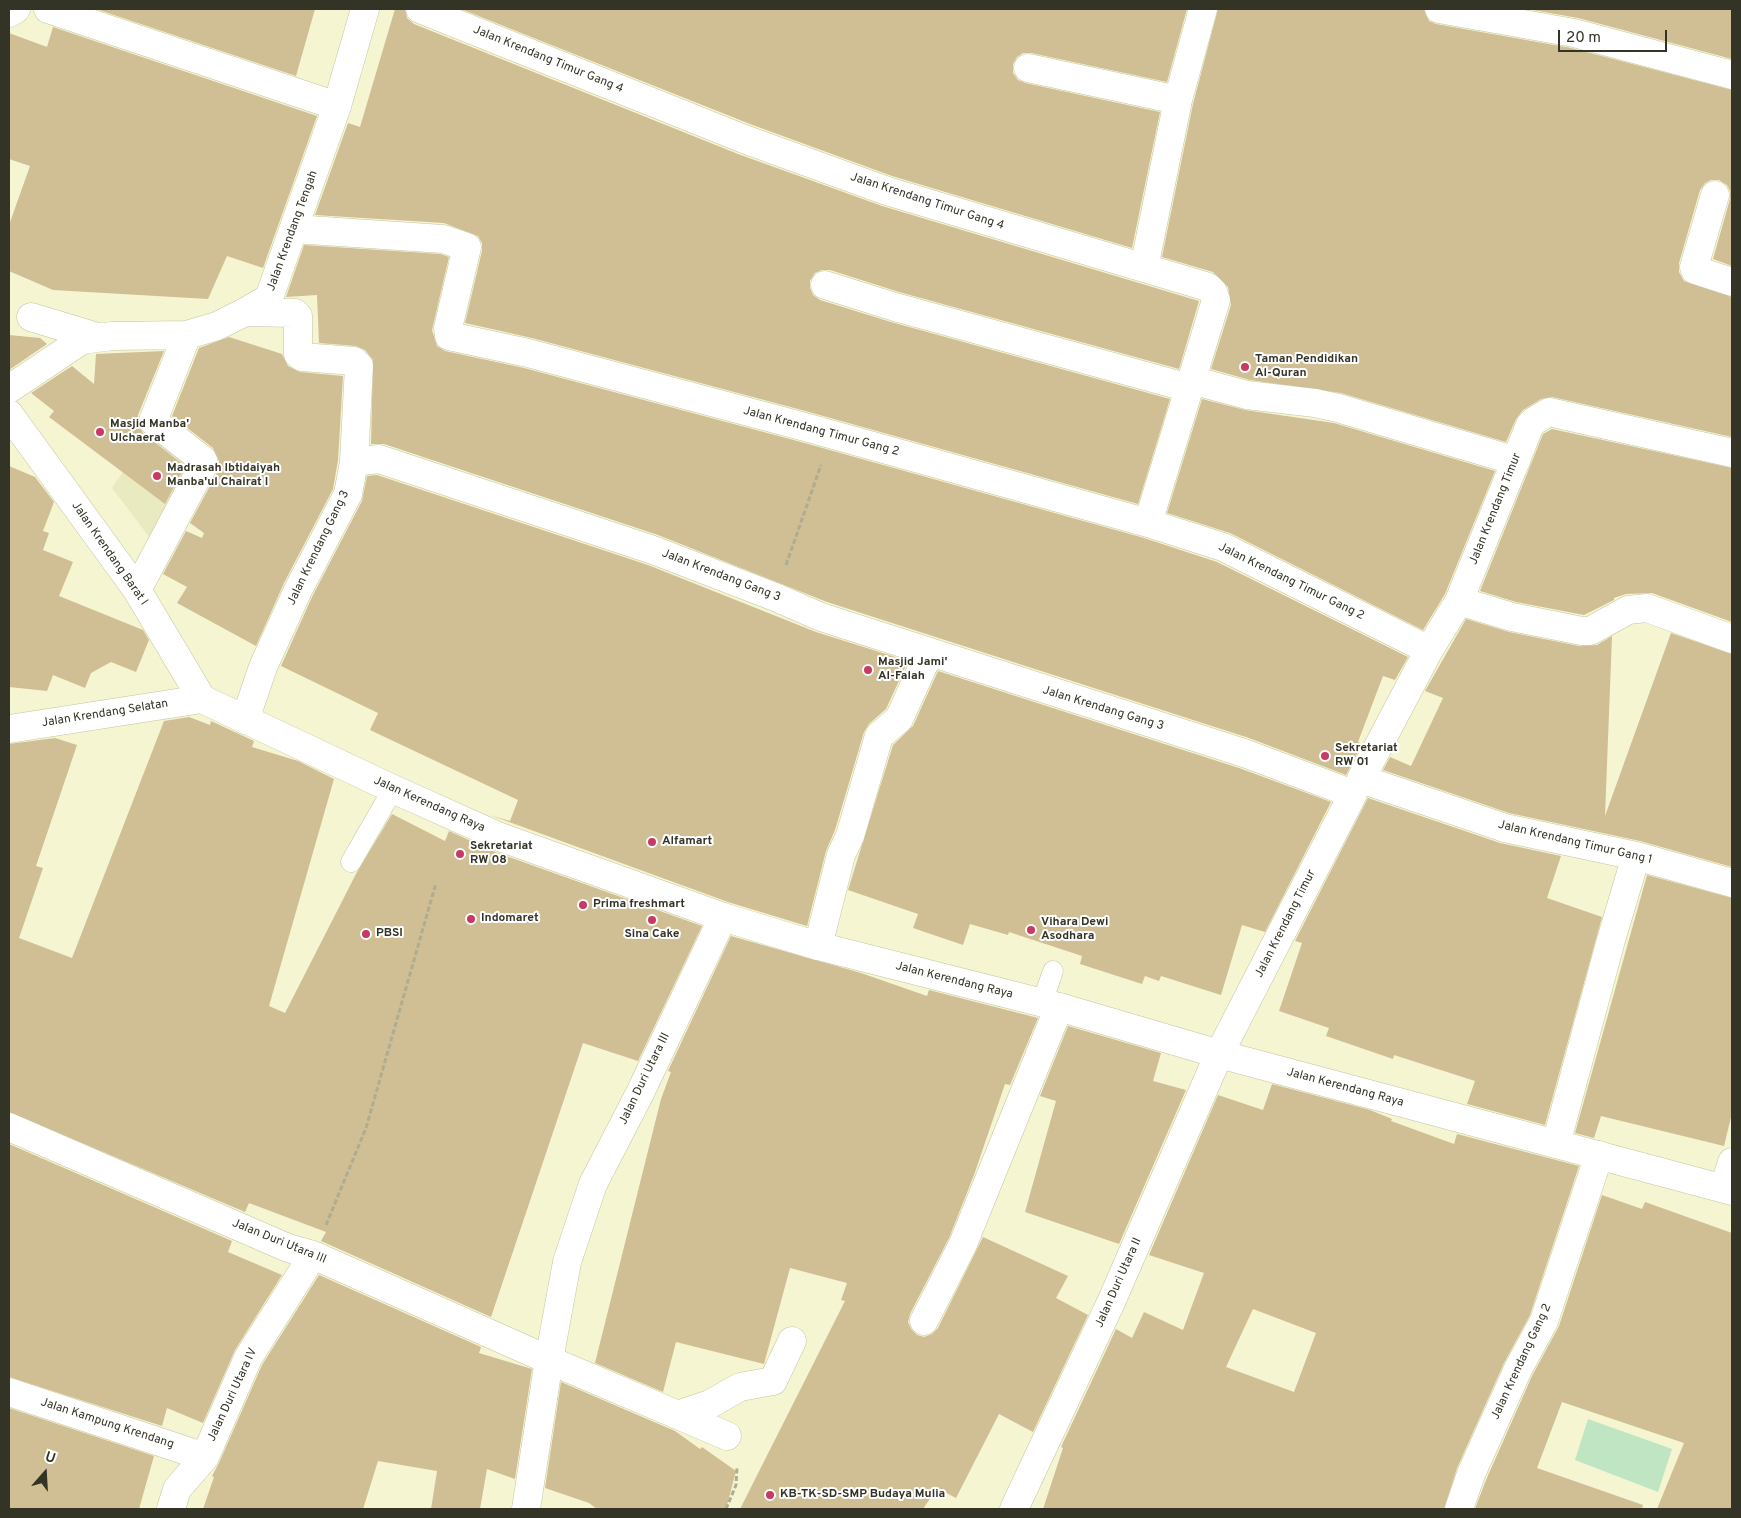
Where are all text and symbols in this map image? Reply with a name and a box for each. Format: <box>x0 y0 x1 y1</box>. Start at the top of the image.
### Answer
scale bar <box>1561 20 1670 52</box>
street label: Jalan Krendang Timur Gang 4 <box>471 23 625 97</box>
text: 20 m <box>1566 29 1601 48</box>
street label: Jalan Krendang Tengah <box>265 169 321 293</box>
street label: Jalan Krendang Timur Gang 4 <box>848 170 1006 234</box>
place label: Taman Pendidikan Al-Quran <box>1255 353 1358 381</box>
marker: Taman Pendidikan Al-Quran <box>1239 361 1251 373</box>
street label: Jalan Krendang Timur Gang 2 <box>742 404 900 460</box>
place label: Masjid Manba' Ulchaerat <box>110 418 189 446</box>
marker: Masjid Manba' Ulchaerat <box>94 426 106 438</box>
street label: Jalan Krendang Timur <box>1467 451 1525 567</box>
place label: Madrasah Ibtidaiyah Manba'ul Chairat I <box>167 462 280 490</box>
marker: Madrasah Ibtidaiyah Manba'ul Chairat I <box>151 470 163 482</box>
street label: Jalan Krendang Gang 3 <box>285 488 353 608</box>
street label: Jalan Krendang Barat I <box>68 499 150 609</box>
street label: Jalan Krendang Timur Gang 2 <box>1216 540 1366 624</box>
street label: Jalan Krendang Gang 3 <box>660 547 782 605</box>
place label: Masjid Jami' Al-Falah <box>878 656 947 684</box>
marker: Masjid Jami' Al-Falah <box>862 664 874 676</box>
street label: Jalan Krendang Gang 3 <box>1041 684 1165 734</box>
street label: Jalan Krendang Selatan <box>41 697 169 731</box>
place label: Sekretariat RW 01 <box>1335 742 1398 770</box>
marker: Sekretariat RW 01 <box>1319 750 1331 762</box>
street label: Jalan Kerendang Raya <box>371 774 487 836</box>
street label: Jalan Krendang Timur Gang 1 <box>1496 818 1654 868</box>
place label: Alfamart <box>662 835 712 849</box>
marker: Alfamart <box>646 836 658 848</box>
place label: Sekretariat RW 08 <box>470 840 533 868</box>
marker: Sekretariat RW 08 <box>454 848 466 860</box>
street label: Jalan Krendang Timur <box>1253 868 1319 980</box>
place label: Prima freshmart <box>593 898 685 912</box>
marker: Prima freshmart <box>577 899 589 911</box>
place label: Indomaret <box>481 912 539 926</box>
marker: Indomaret <box>465 913 477 925</box>
marker: Sina Cake <box>646 914 658 926</box>
place label: Vihara Dewi Asodhara <box>1041 916 1108 944</box>
marker: Vihara Dewi Asodhara <box>1025 924 1037 936</box>
place label: PBSI <box>376 927 403 941</box>
marker: PBSI <box>360 928 372 940</box>
place label: Sina Cake <box>624 928 680 942</box>
street label: Jalan Kerendang Raya <box>894 959 1014 1003</box>
street label: Jalan Duri Utara III <box>617 1031 673 1127</box>
street label: Jalan Kerendang Raya <box>1285 1065 1405 1111</box>
street label: Jalan Duri Utara III <box>230 1217 328 1267</box>
street label: Jalan Duri Utara II <box>1093 1236 1145 1330</box>
street label: Jalan Krendang Gang 2 <box>1489 1302 1555 1422</box>
street label: Jalan Duri Utara IV <box>205 1346 261 1444</box>
street label: Jalan Kampung Krendang <box>38 1396 176 1452</box>
north arrow <box>20 1448 70 1498</box>
text: U <box>43 1449 58 1468</box>
place label: KB-TK-SD-SMP Budaya Mulia <box>780 1488 945 1502</box>
marker: KB-TK-SD-SMP Budaya Mulia <box>764 1489 776 1501</box>

